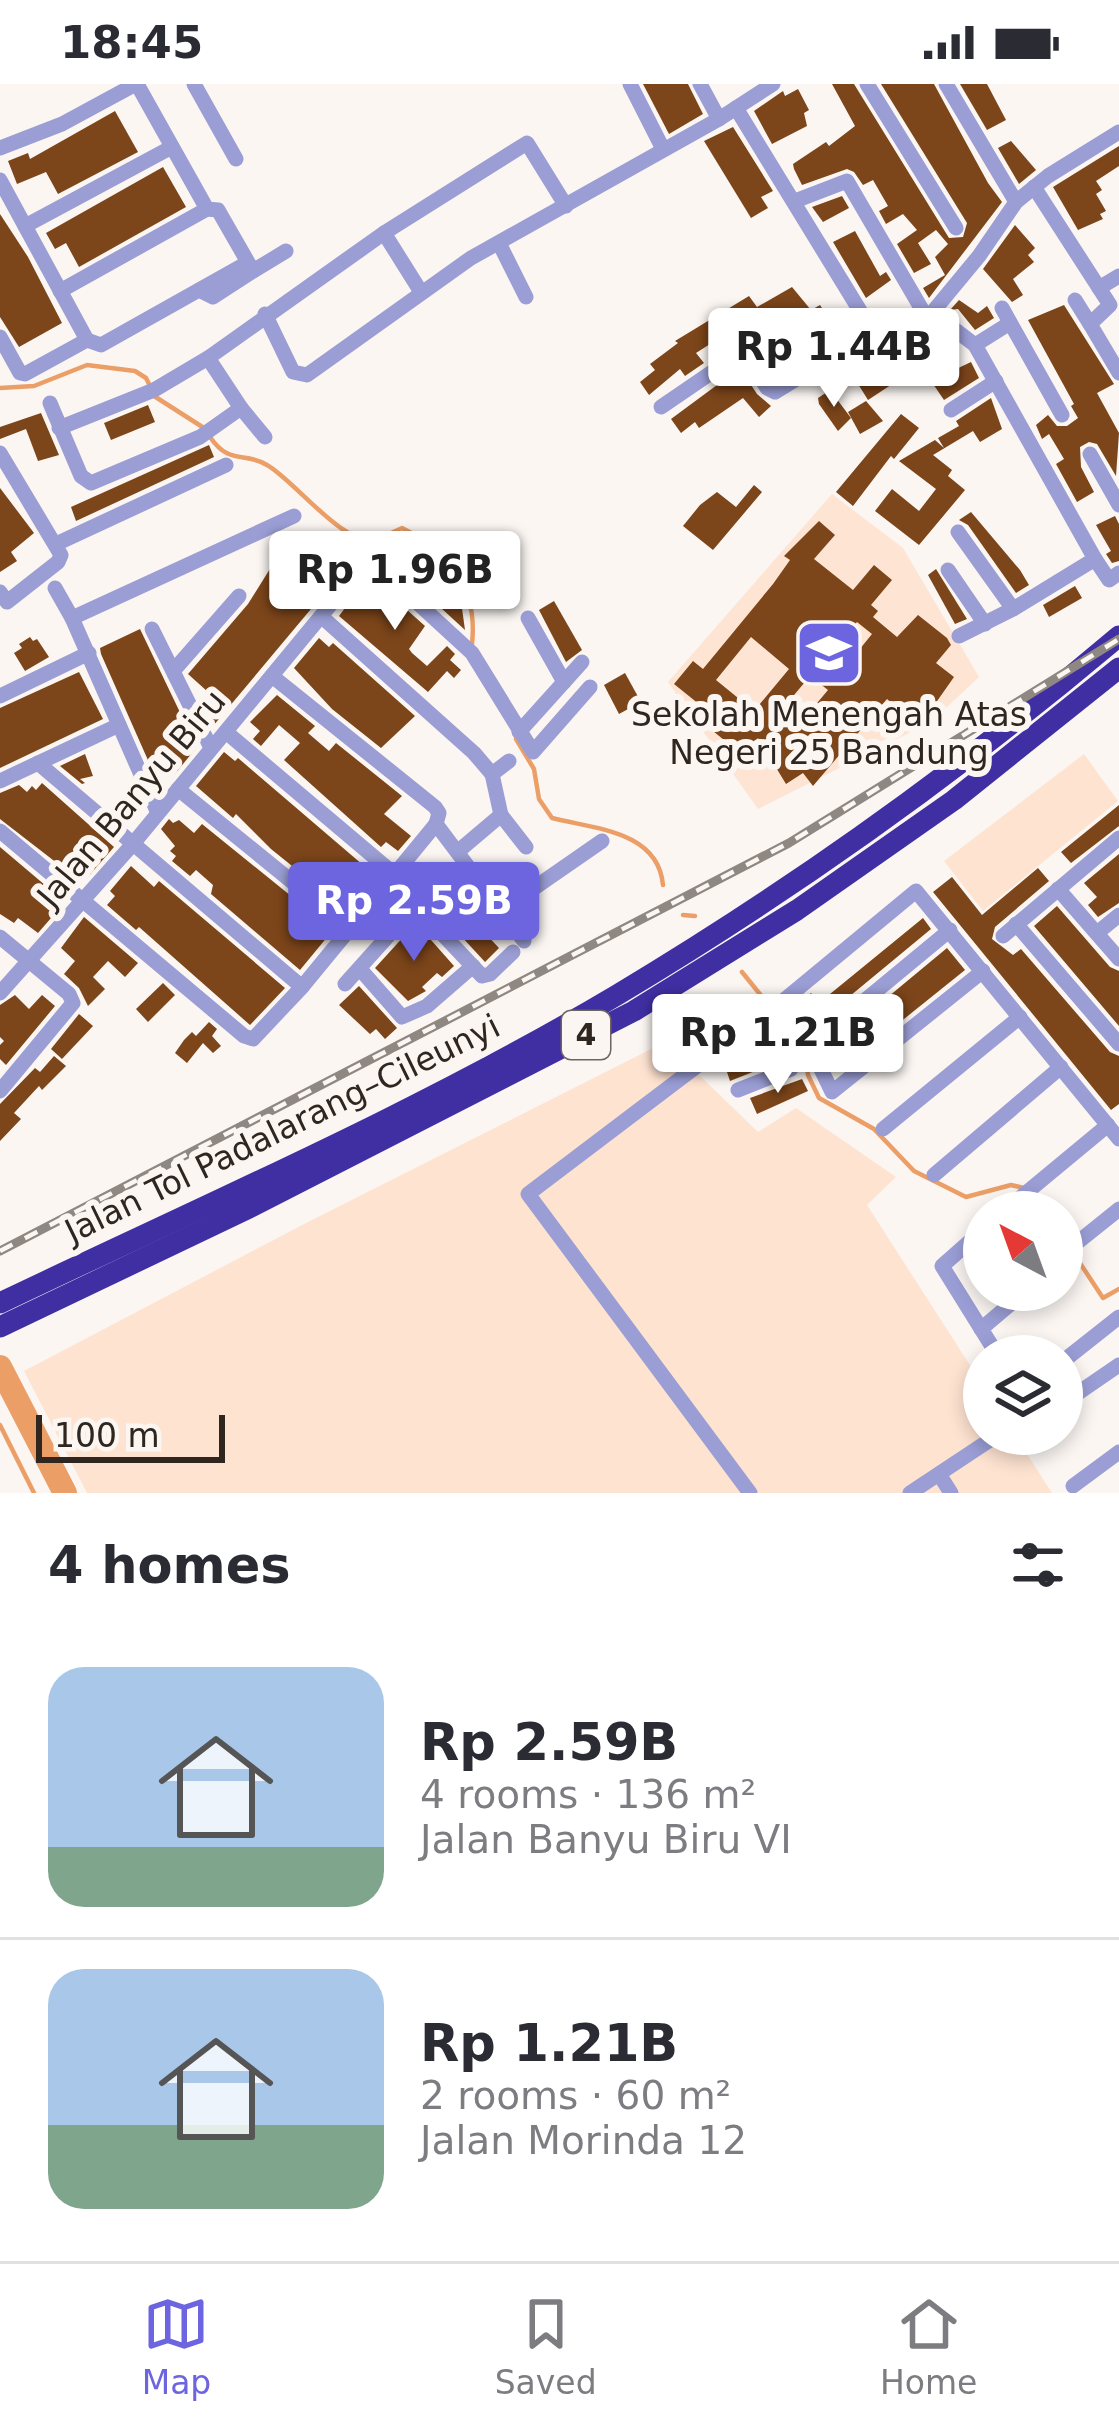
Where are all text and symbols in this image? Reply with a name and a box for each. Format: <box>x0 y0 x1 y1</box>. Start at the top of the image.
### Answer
text: 18:45 <box>60 16 203 69</box>
pin: Rp 1.44B <box>710 308 958 410</box>
text: Rp 1.44B <box>735 324 933 369</box>
pin: Rp 1.96B <box>271 531 519 633</box>
text: Rp 1.96B <box>296 547 494 592</box>
school or university icon: Sekolah Menengah Atas Negeri 25 Bandung <box>794 618 864 688</box>
street label: Jalan Banyu Biru <box>28 682 234 916</box>
place label: Sekolah Menengah Atas Negeri 25 Bandung <box>631 695 1027 772</box>
pin: Rp 2.59B <box>290 862 538 964</box>
text: Rp 2.59B <box>315 878 513 923</box>
pin: Rp 1.21B <box>654 994 902 1096</box>
street label: Jalan Tol Padalarang–Cileunyi <box>57 1006 506 1252</box>
text: Rp 1.21B <box>679 1010 877 1055</box>
road number: 4 <box>562 1011 610 1059</box>
north arrow <box>963 1191 1083 1311</box>
map controls <box>963 1191 1083 1455</box>
button: layers <box>963 1335 1083 1455</box>
scale bar <box>36 1409 225 1462</box>
text: 100 m <box>54 1416 160 1455</box>
icon: filters <box>1005 1532 1071 1598</box>
text: 4 homes <box>48 1536 291 1595</box>
text: Rp 2.59B <box>420 1713 678 1772</box>
icon: home <box>144 1715 288 1859</box>
text: 4 rooms · 136 m² <box>420 1772 756 1817</box>
text: Jalan Banyu Biru VI <box>420 1817 792 1862</box>
text: Rp 1.21B <box>420 2014 678 2073</box>
icon: home <box>144 2017 288 2161</box>
text: 2 rooms · 60 m² <box>420 2073 731 2118</box>
text: Jalan Morinda 12 <box>420 2118 747 2163</box>
tab: Map <box>142 2291 211 2402</box>
tab: Saved <box>495 2291 597 2402</box>
tab: Home <box>880 2291 977 2402</box>

